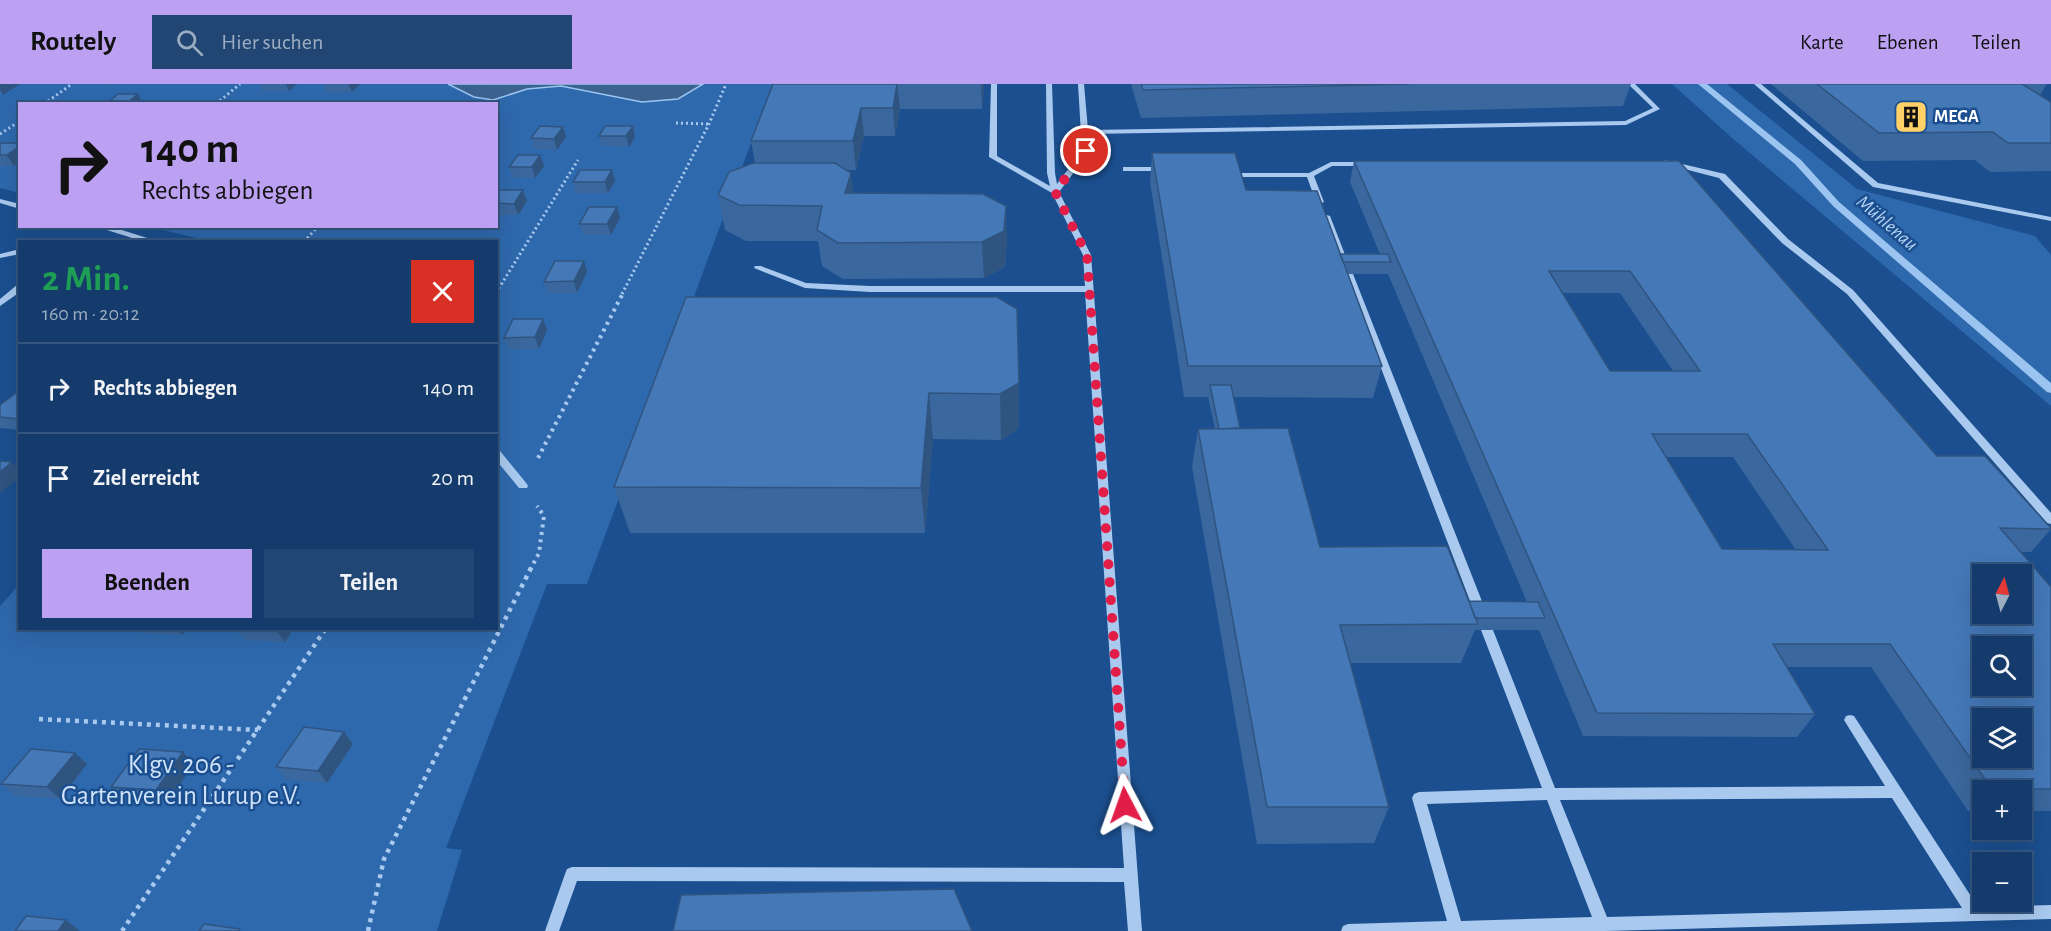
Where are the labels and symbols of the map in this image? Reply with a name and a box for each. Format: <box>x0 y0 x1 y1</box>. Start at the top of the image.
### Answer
building icon: MEGA <box>1893 99 1929 135</box>
place label: MEGA <box>1934 108 1979 126</box>
pin <box>1060 125 1111 176</box>
water label: Mühlenau <box>1853 191 1921 255</box>
north arrow <box>1972 564 2032 624</box>
park label: Klgv. 206 - Gartenverein Lurup e.V. <box>61 751 301 809</box>
position arrow <box>1093 773 1157 837</box>

